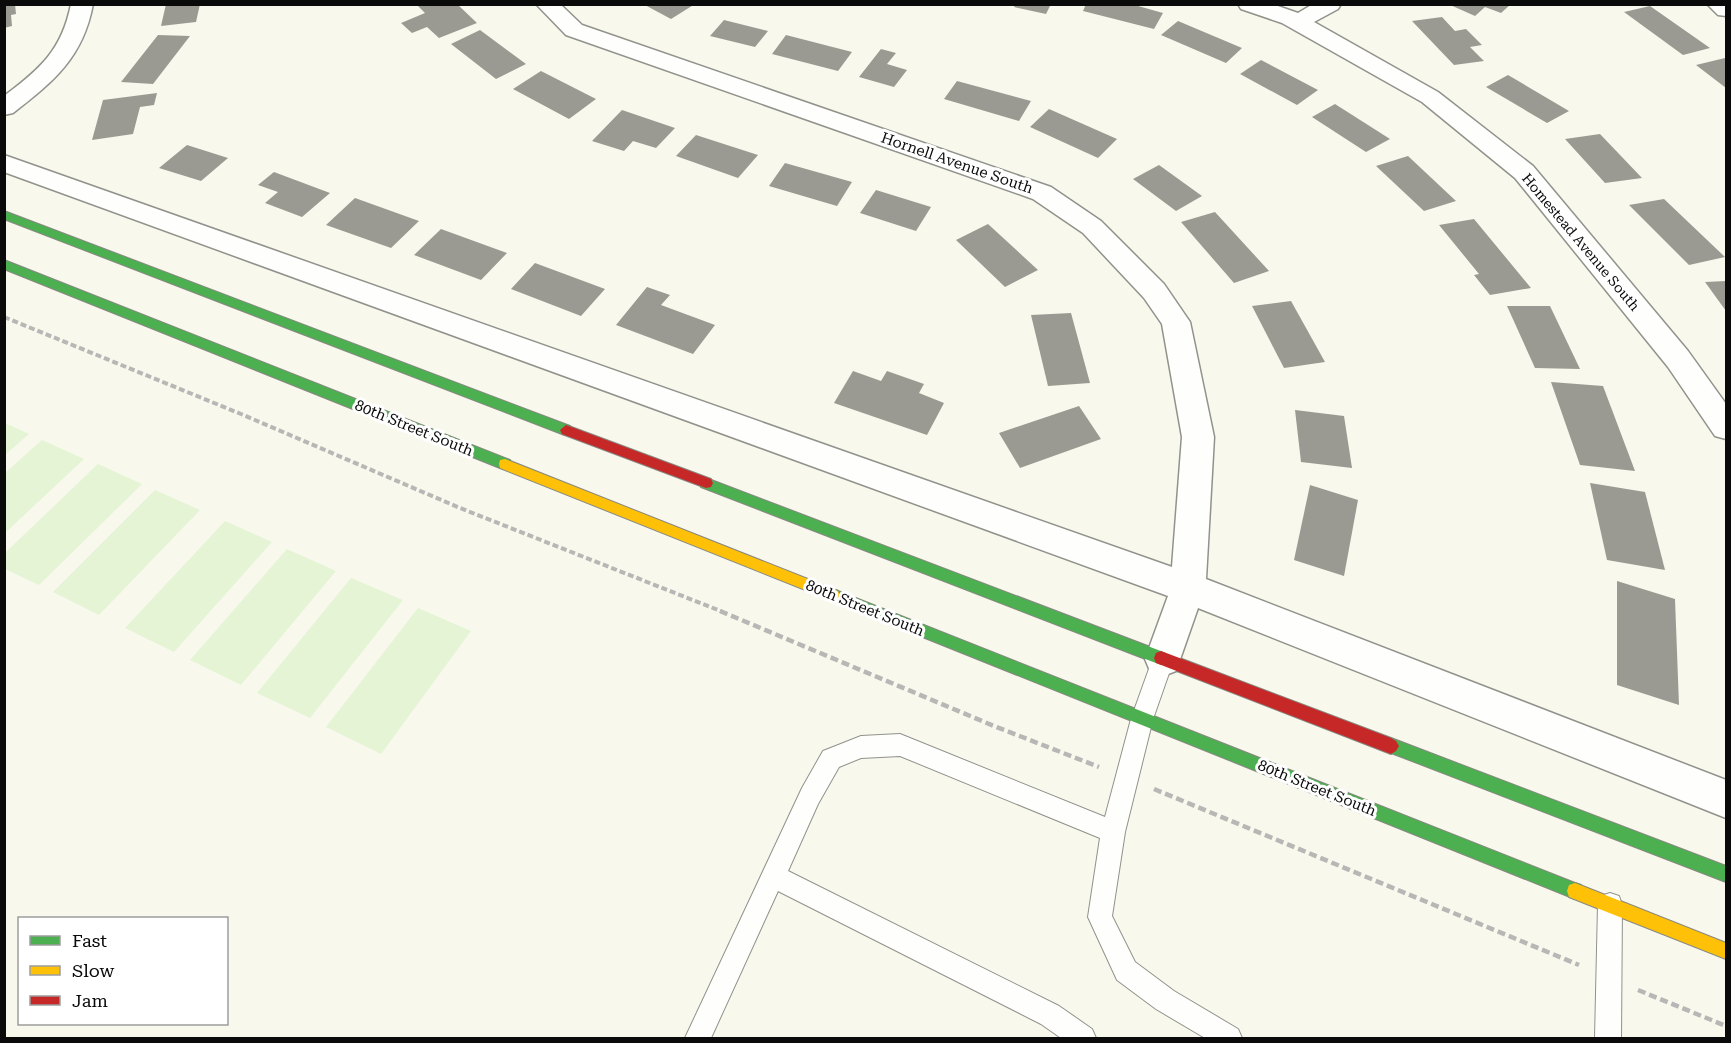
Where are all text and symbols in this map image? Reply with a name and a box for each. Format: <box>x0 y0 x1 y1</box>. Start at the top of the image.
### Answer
street label: Hornell Avenue South <box>879 129 1036 198</box>
street label: Homestead Avenue South <box>1519 170 1643 314</box>
street label: 80th Street South <box>352 396 476 460</box>
street label: 80th Street South <box>803 576 927 640</box>
street label: 80th Street South <box>1255 756 1379 820</box>
legend <box>18 917 228 1025</box>
text: Fast <box>72 930 107 951</box>
text: Slow <box>72 960 114 981</box>
text: Jam <box>72 990 108 1011</box>

